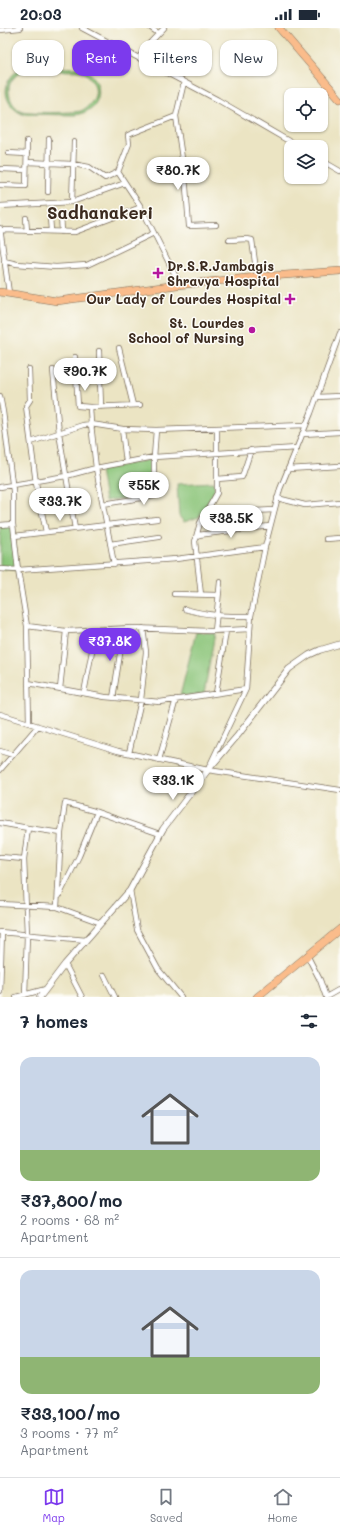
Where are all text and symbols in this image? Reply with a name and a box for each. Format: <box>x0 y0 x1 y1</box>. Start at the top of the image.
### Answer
text: 20:03 <box>20 4 61 24</box>
chip: Buy <box>12 40 64 76</box>
chip: Rent <box>72 40 131 76</box>
chip: Filters <box>139 40 212 76</box>
chip: New <box>220 40 277 76</box>
map controls <box>284 88 328 184</box>
button: locate <box>284 88 328 132</box>
button: layers <box>284 140 328 184</box>
pin: ₹80.7K <box>145 157 211 191</box>
text: ₹80.7K <box>156 161 200 178</box>
district label: Sadhanakeri <box>47 201 153 223</box>
place label: Dr.S.R.Jambagis Shravya Hospital <box>167 257 279 290</box>
marker: Dr.S.R.Jambagis Shravya Hospital <box>152 267 164 279</box>
place label: Our Lady of Lourdes Hospital <box>86 290 281 308</box>
marker: Our Lady of Lourdes Hospital <box>284 293 296 305</box>
place label: St. Lourdes School of Nursing <box>128 314 244 346</box>
marker: St. Lourdes School of Nursing <box>247 325 257 335</box>
pin: ₹90.7K <box>52 358 118 392</box>
text: ₹90.7K <box>63 362 107 379</box>
pin: ₹55K <box>120 472 168 506</box>
text: ₹55K <box>128 476 160 493</box>
pin: ₹33.7K <box>27 488 93 522</box>
text: ₹33.7K <box>38 492 82 509</box>
pin: ₹38.5K <box>198 505 264 539</box>
text: ₹38.5K <box>209 509 253 526</box>
pin: ₹37.8K <box>77 628 143 662</box>
text: ₹37.8K <box>88 632 132 649</box>
pin: ₹33.1K <box>140 767 206 801</box>
text: ₹33.1K <box>152 771 194 788</box>
text: 7 homes <box>20 1010 88 1032</box>
icon: filters <box>298 1010 320 1032</box>
icon: home <box>134 1083 206 1155</box>
text: ₹37,800/mo <box>20 1189 122 1211</box>
text: 2 rooms · 68 m² <box>20 1211 119 1228</box>
text: Apartment <box>20 1228 89 1245</box>
icon: home <box>134 1296 206 1368</box>
text: ₹33,100/mo <box>20 1402 120 1424</box>
text: 3 rooms · 77 m² <box>20 1424 118 1441</box>
text: Apartment <box>20 1441 89 1458</box>
tab: Map <box>42 1486 65 1525</box>
tab: Saved <box>150 1486 183 1525</box>
tab: Home <box>268 1486 297 1525</box>

